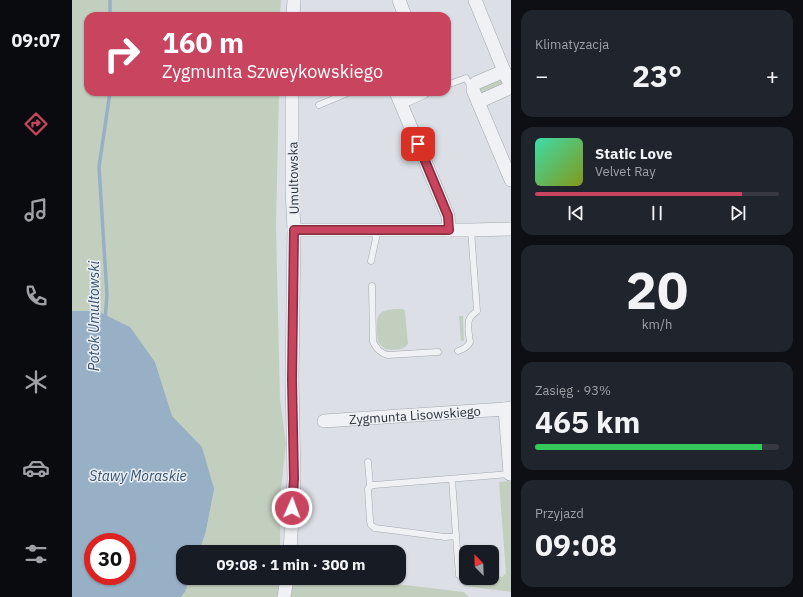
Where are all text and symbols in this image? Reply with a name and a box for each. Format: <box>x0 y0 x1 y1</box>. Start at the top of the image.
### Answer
text: 160 m <box>162 24 244 61</box>
icon: right <box>96 28 148 80</box>
text: 09:07 <box>11 29 61 52</box>
text: Klimatyzacja <box>535 36 609 53</box>
text: 23° <box>632 56 682 95</box>
text: Zygmunta Szweykowskiego <box>162 60 383 83</box>
text: − <box>535 61 548 90</box>
text: + <box>766 61 779 90</box>
icon: directions <box>22 110 50 138</box>
pin <box>401 127 435 161</box>
icon: arrive <box>407 133 429 155</box>
street label: Umultowska <box>284 141 303 215</box>
text: Static Love <box>595 144 672 163</box>
text: Velvet Ray <box>595 163 656 180</box>
icon: music <box>22 196 50 224</box>
icon: previous <box>565 202 587 224</box>
icon: pause <box>646 202 668 224</box>
icon: next <box>727 202 749 224</box>
text: 20 <box>626 256 688 323</box>
water label: Potok Umultowski <box>85 260 103 371</box>
icon: phone <box>22 282 50 310</box>
text: km/h <box>642 316 672 333</box>
icon: climate <box>22 368 50 396</box>
text: Zasięg · 93% <box>535 382 611 399</box>
text: 465 km <box>535 402 640 441</box>
street label: Zygmunta Lisowskiego <box>348 403 481 428</box>
icon: car <box>22 454 50 482</box>
water label: Stawy Moraskie <box>89 467 187 485</box>
position arrow <box>271 487 313 529</box>
text: Przyjazd <box>535 505 584 522</box>
text: 09:08 <box>535 525 617 564</box>
speed limit sign: 30 <box>84 533 136 585</box>
icon: filters <box>22 540 50 568</box>
north arrow <box>459 545 499 585</box>
map controls <box>459 545 499 585</box>
text: 09:08 · 1 min · 300 m <box>217 555 365 574</box>

